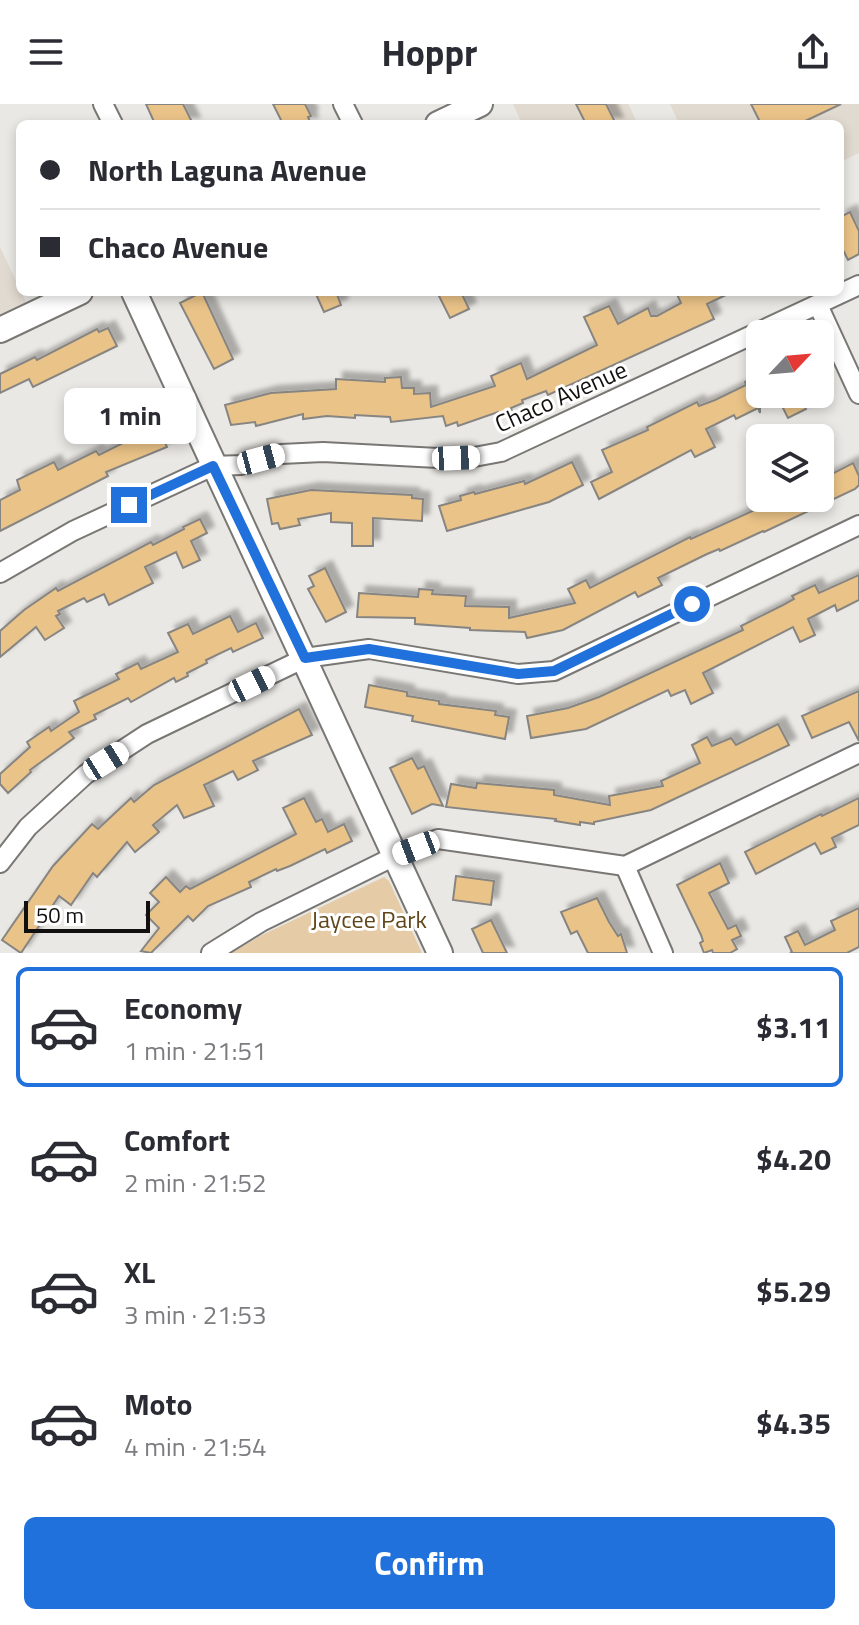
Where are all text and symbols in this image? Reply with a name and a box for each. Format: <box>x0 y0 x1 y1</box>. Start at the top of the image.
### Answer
text: Hoppr <box>382 25 477 80</box>
icon: menu <box>24 30 68 74</box>
icon: share <box>791 30 835 74</box>
text: North Laguna Avenue <box>88 147 367 193</box>
text: Chaco Avenue <box>88 224 268 270</box>
north arrow <box>746 320 834 408</box>
map controls <box>746 320 834 512</box>
street label: Chaco Avenue <box>489 351 632 441</box>
callout: 1 min <box>63 389 195 445</box>
text: 1 min <box>98 396 162 435</box>
button: layers <box>746 424 834 512</box>
car <box>235 441 287 477</box>
car <box>432 445 480 471</box>
route end <box>111 487 147 523</box>
route start <box>674 586 710 622</box>
car <box>225 663 279 705</box>
car <box>79 738 133 784</box>
car <box>389 828 443 868</box>
scale bar <box>24 897 150 933</box>
text: 50 m <box>36 898 84 932</box>
park label: Jaycee Park <box>311 901 427 937</box>
text: Economy <box>124 985 242 1031</box>
icon: car <box>28 991 100 1063</box>
text: $3.11 <box>756 1004 831 1050</box>
text: 1 min · 21:51 <box>124 1031 267 1070</box>
text: Comfort <box>124 1117 230 1163</box>
icon: car <box>28 1123 100 1195</box>
text: $4.20 <box>756 1136 831 1182</box>
text: 2 min · 21:52 <box>124 1163 267 1202</box>
text: XL <box>124 1249 155 1295</box>
icon: car <box>28 1255 100 1327</box>
text: $5.29 <box>756 1268 831 1314</box>
text: 3 min · 21:53 <box>124 1295 267 1334</box>
text: Moto <box>124 1381 192 1427</box>
icon: car <box>28 1387 100 1459</box>
text: $4.35 <box>756 1400 831 1446</box>
text: 4 min · 21:54 <box>124 1427 267 1466</box>
button: Confirm <box>24 1517 835 1609</box>

